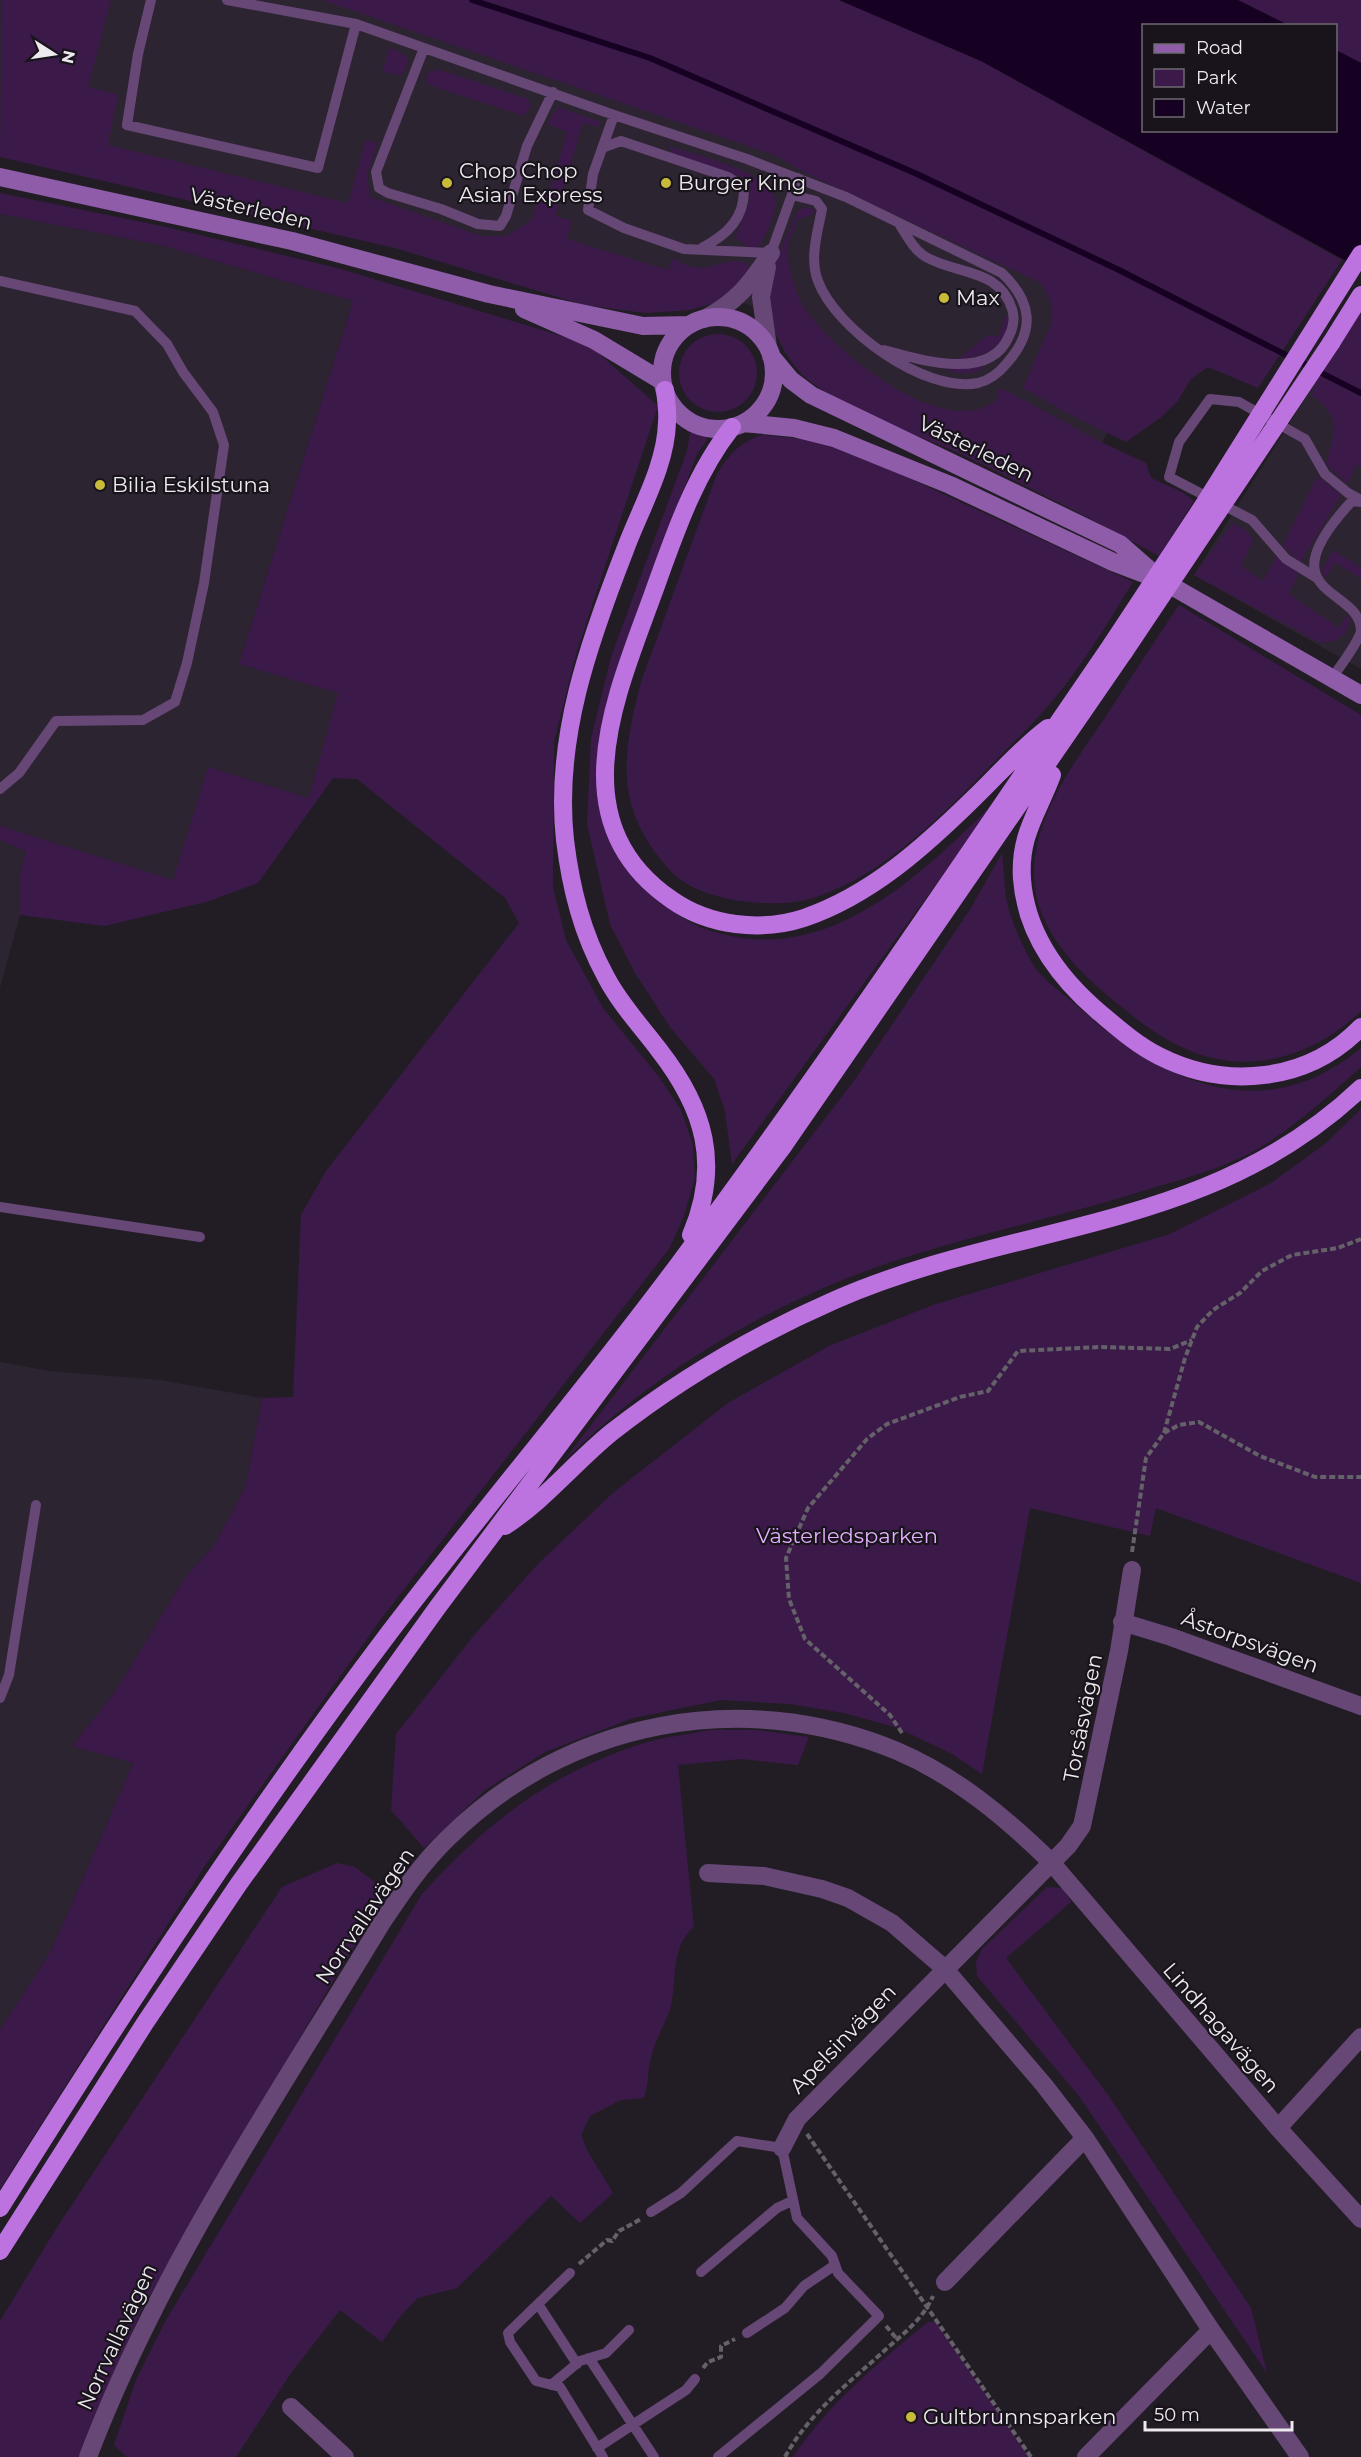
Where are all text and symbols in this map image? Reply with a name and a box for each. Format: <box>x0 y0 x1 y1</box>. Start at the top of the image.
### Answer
north arrow <box>24 24 84 84</box>
legend <box>1142 24 1337 132</box>
text: Road <box>1196 37 1243 59</box>
text: N <box>58 49 79 65</box>
text: Park <box>1196 67 1237 89</box>
text: Water <box>1196 97 1251 119</box>
place label: Chop Chop Asian Express <box>459 158 602 207</box>
place label: Burger King <box>678 170 806 195</box>
marker: Chop Chop Asian Express <box>440 176 454 190</box>
marker: Burger King <box>659 176 673 190</box>
street label: Västerleden <box>188 182 315 235</box>
place label: Max <box>956 285 1000 310</box>
marker: Max <box>937 291 951 305</box>
street label: Västerleden <box>915 410 1038 487</box>
place label: Bilia Eskilstuna <box>112 472 270 497</box>
marker: Bilia Eskilstuna <box>93 478 107 492</box>
park label: Västerledsparken <box>756 1523 938 1548</box>
street label: Åstorpsvägen <box>1178 1605 1322 1678</box>
street label: Torsåsvägen <box>1058 1652 1107 1784</box>
street label: Norrvallavägen <box>310 1843 419 1988</box>
street label: Lindhagavägen <box>1158 1957 1285 2098</box>
street label: Apelsinvägen <box>784 1979 901 2098</box>
street label: Norrvallavägen <box>72 2260 161 2414</box>
scale bar <box>1145 2394 1292 2432</box>
place label: Gultbrunnsparken <box>923 2404 1117 2429</box>
text: 50 m <box>1154 2404 1200 2426</box>
marker: Gultbrunnsparken <box>904 2410 918 2424</box>

